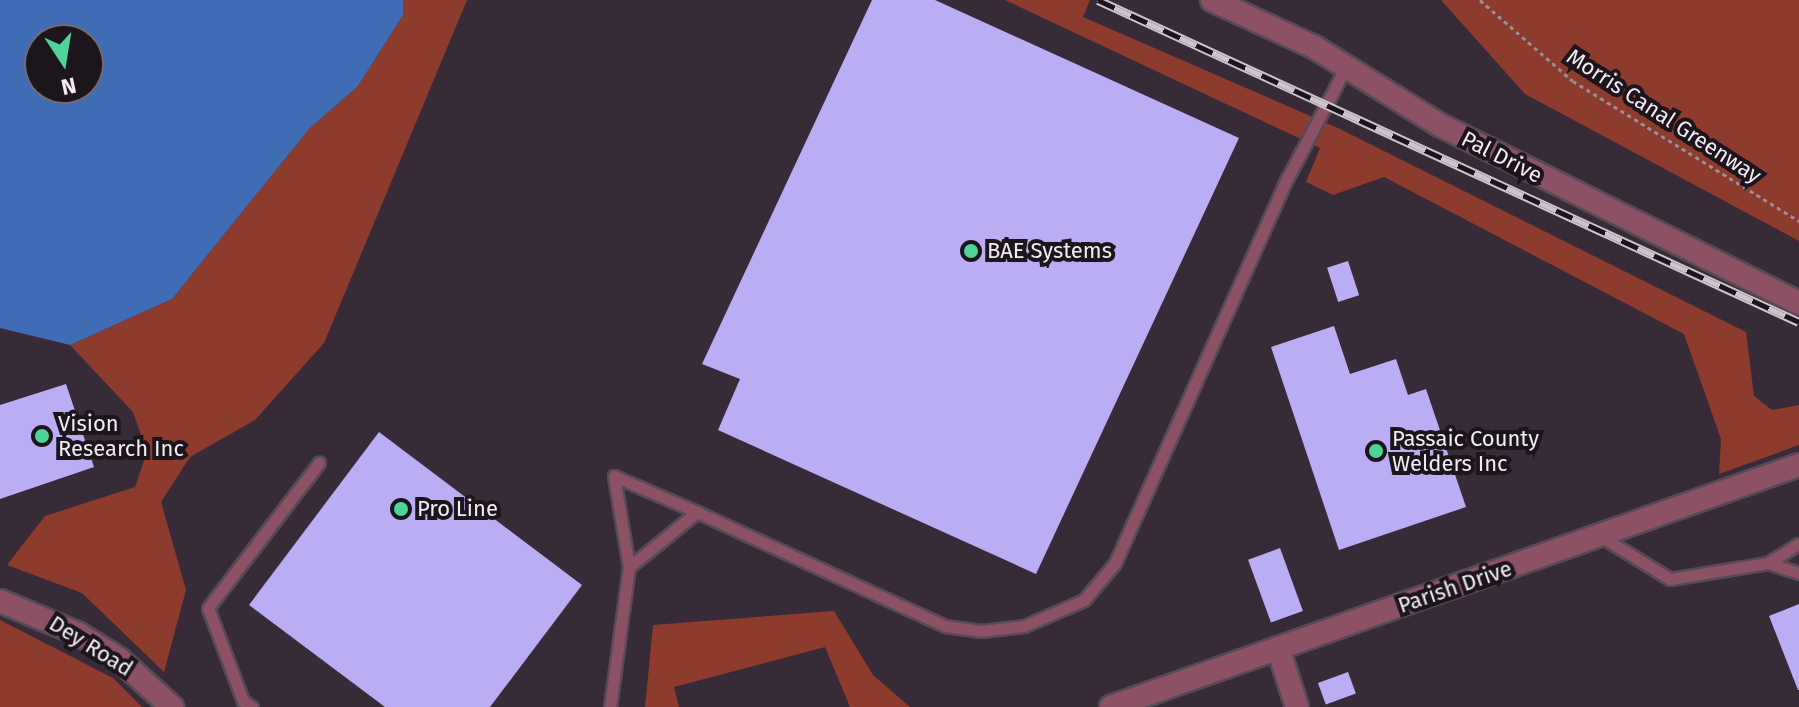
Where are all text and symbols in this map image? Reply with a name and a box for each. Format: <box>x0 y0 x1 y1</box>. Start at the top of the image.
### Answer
north arrow <box>24 24 104 104</box>
street label: Morris Canal Greenway <box>1562 43 1766 189</box>
text: N <box>59 71 79 101</box>
street label: Pal Drive <box>1457 125 1547 189</box>
place label: BAE Systems <box>987 238 1112 264</box>
marker: BAE Systems <box>962 242 980 260</box>
place label: Vision Research Inc <box>58 410 184 462</box>
place label: Passaic County Welders Inc <box>1392 425 1539 476</box>
marker: Vision Research Inc <box>33 427 51 445</box>
marker: Passaic County Welders Inc <box>1367 442 1385 460</box>
place label: Pro Line <box>417 496 498 522</box>
marker: Pro Line <box>392 500 410 518</box>
street label: Parish Drive <box>1395 555 1515 619</box>
street label: Dey Road <box>44 610 138 682</box>

